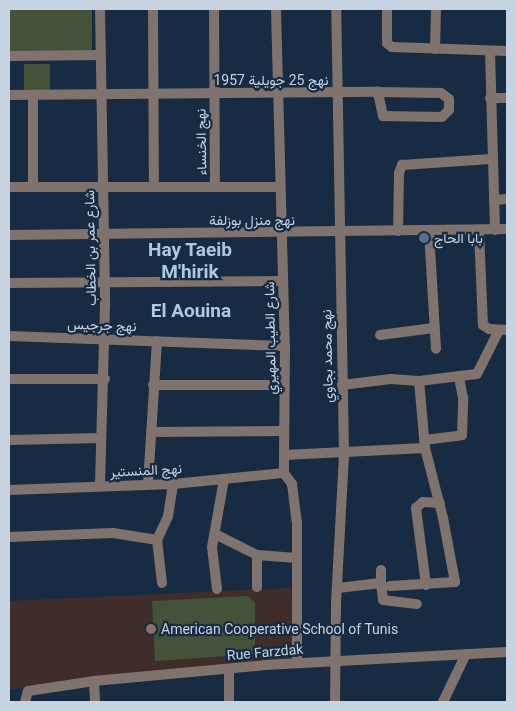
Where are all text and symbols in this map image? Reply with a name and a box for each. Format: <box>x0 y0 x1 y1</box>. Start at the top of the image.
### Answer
street label: نهج 25 جويلية 1957 <box>214 72 328 88</box>
street label: نهج الخنساء <box>192 108 210 176</box>
street label: شارع عمر بن الخطاب <box>81 190 99 306</box>
street label: نهج منزل بوزلفة <box>209 212 295 228</box>
place label: بابا الحاج <box>434 230 483 246</box>
marker: بابا الحاج <box>418 232 430 244</box>
district label: Hay Taeib M'hirik <box>148 239 232 283</box>
street label: شارع الطيب المهيري <box>261 281 279 395</box>
district label: El Aouina <box>151 300 231 322</box>
street label: نهج محمد بجاوي <box>318 309 336 403</box>
street label: نهج جرجيس <box>67 315 137 335</box>
street label: نهج المنستير <box>110 460 182 480</box>
place label: American Cooperative School of Tunis <box>161 621 398 637</box>
marker: American Cooperative School of Tunis <box>145 623 157 635</box>
street label: Rue Farzdak <box>226 640 304 664</box>

